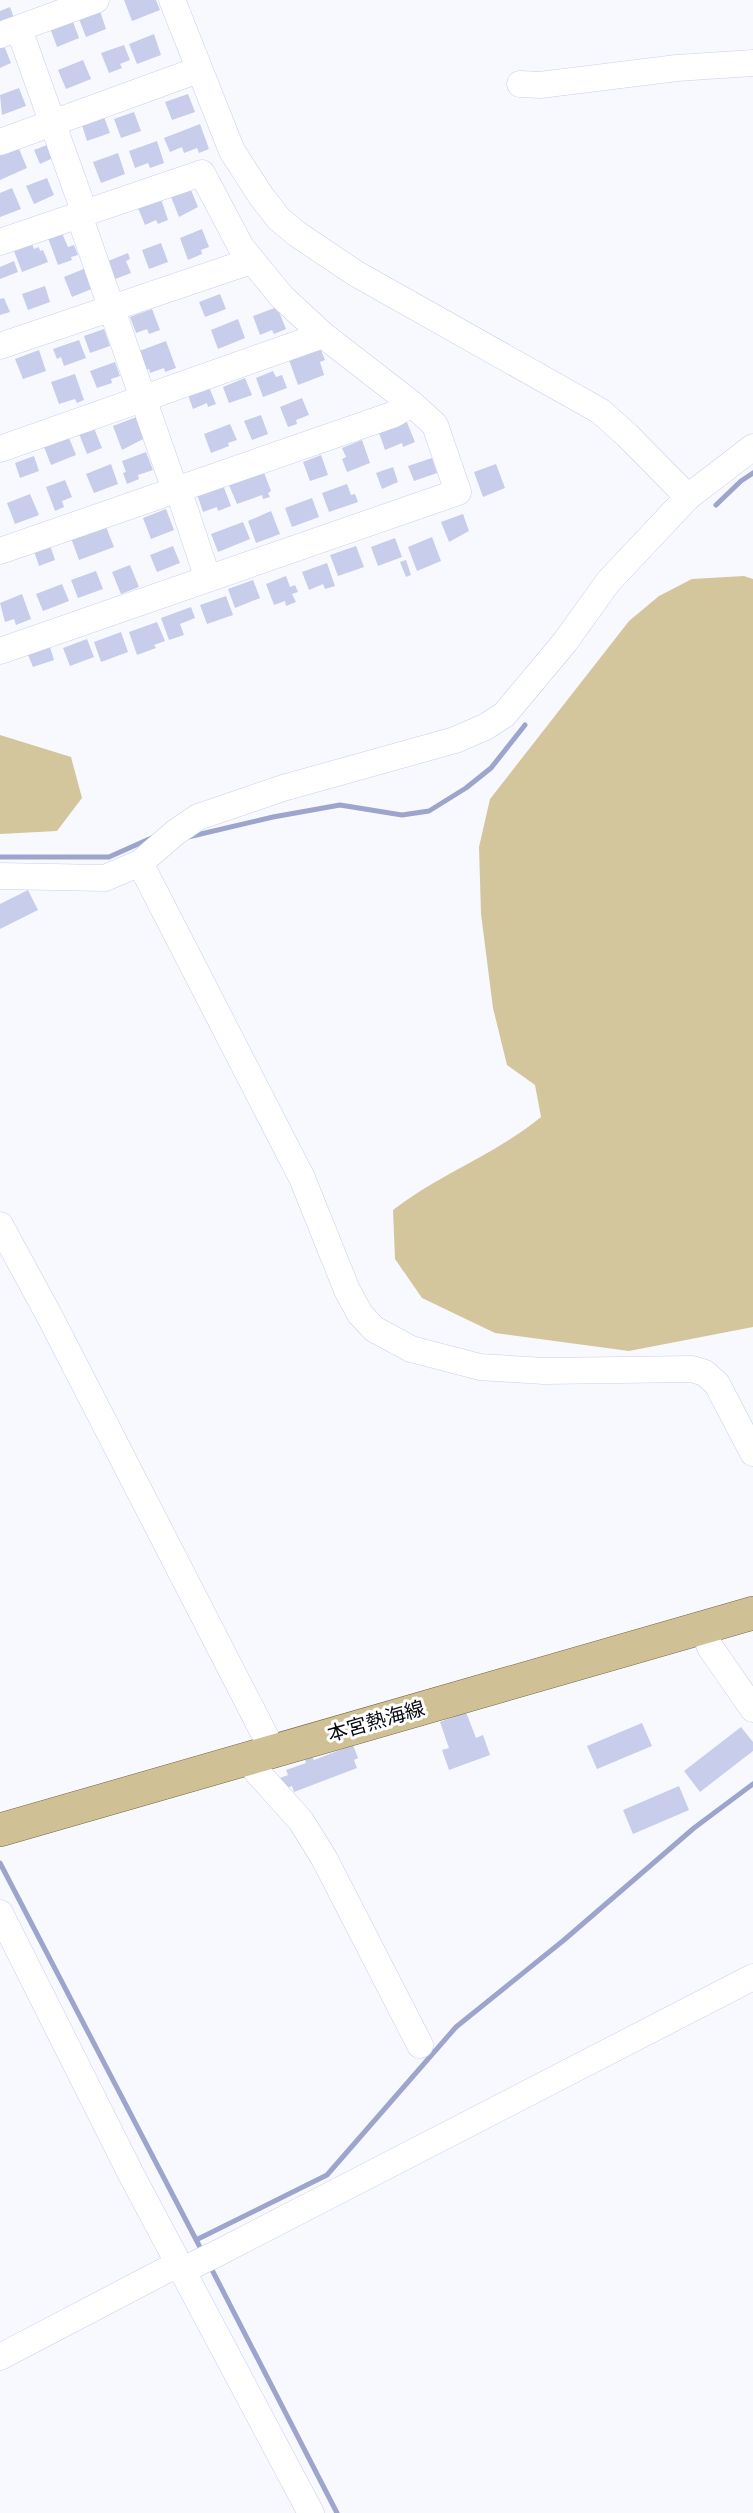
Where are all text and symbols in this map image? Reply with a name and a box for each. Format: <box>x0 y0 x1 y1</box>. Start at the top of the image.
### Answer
street label: 本宮熱海線 <box>325 1696 427 1746</box>

